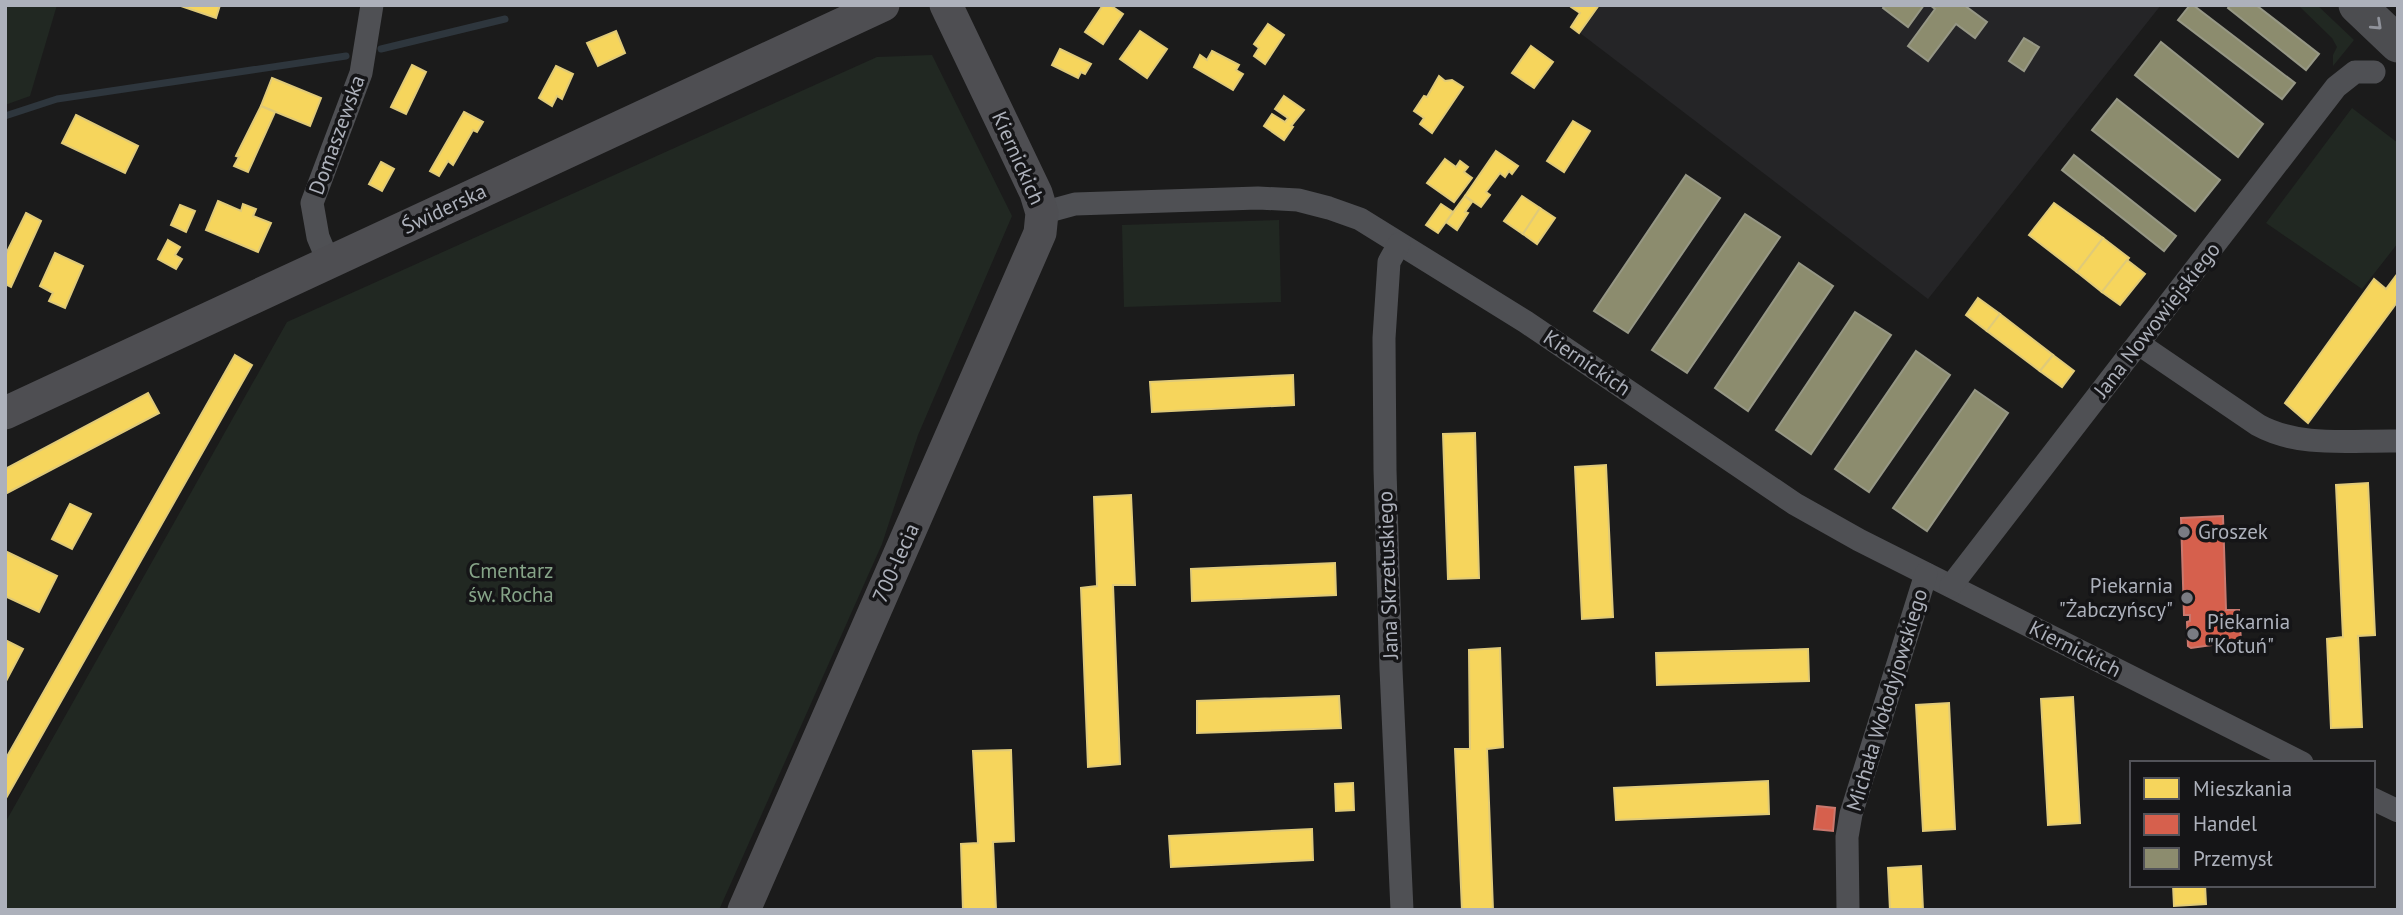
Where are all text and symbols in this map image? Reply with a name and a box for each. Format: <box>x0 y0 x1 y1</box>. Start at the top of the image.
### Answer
one-way arrow <box>2369 16 2382 29</box>
street label: Domaszewska <box>302 71 371 198</box>
street label: Kiernickich <box>986 107 1051 209</box>
street label: Świderska <box>397 177 491 240</box>
street label: Jana Nowowiejskiego <box>2087 236 2226 404</box>
street label: Kiernickich <box>1538 324 1636 402</box>
street label: Jana Skrzetuskiego <box>1371 491 1404 660</box>
place label: Groszek <box>2198 518 2268 545</box>
street label: 700-lecia <box>866 519 925 607</box>
marker: Groszek <box>2176 524 2192 540</box>
park label: Cmentarz św. Rocha <box>468 557 554 608</box>
place label: Piekarnia "Żabczyńscy" <box>2059 572 2173 623</box>
street label: Michała Wołodyjowskiego <box>1840 585 1933 814</box>
marker: Piekarnia "Żabczyńscy" <box>2179 590 2195 606</box>
place label: Piekarnia "Kotuń" <box>2207 608 2290 659</box>
street label: Kiernickich <box>2025 614 2126 683</box>
marker: Piekarnia "Kotuń" <box>2185 626 2201 642</box>
legend <box>2130 761 2375 887</box>
text: Mieszkania <box>2193 775 2292 802</box>
text: Handel <box>2193 810 2257 837</box>
text: Przemysł <box>2193 845 2273 872</box>

